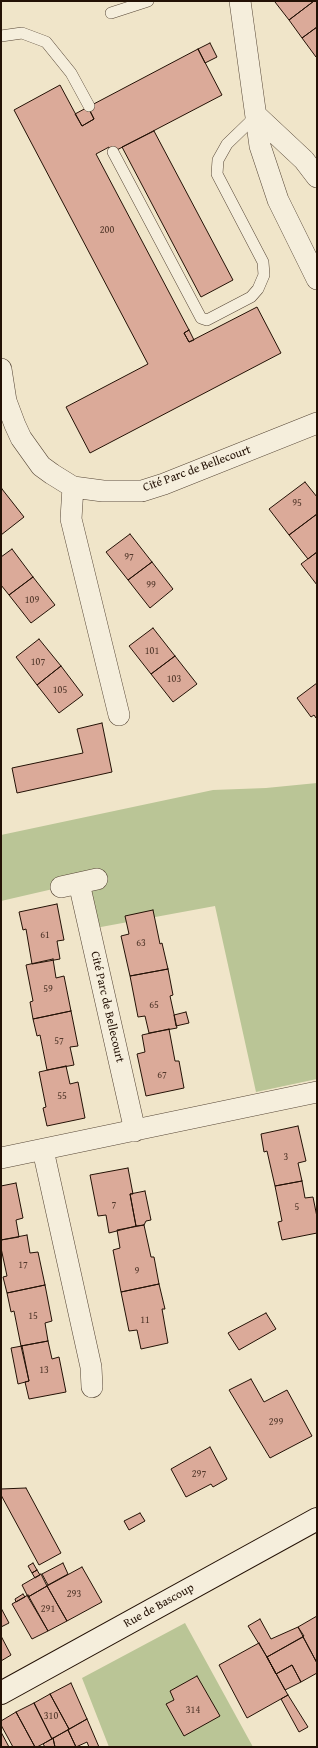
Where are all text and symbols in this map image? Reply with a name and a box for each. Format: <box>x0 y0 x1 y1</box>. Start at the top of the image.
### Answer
house number: 200 <box>100 224 114 236</box>
street label: Cité Parc de Bellecourt <box>141 443 253 495</box>
house number: 95 <box>292 497 302 509</box>
house number: 97 <box>124 551 134 563</box>
house number: 99 <box>146 579 156 591</box>
house number: 109 <box>25 594 39 606</box>
house number: 101 <box>145 645 159 657</box>
house number: 107 <box>31 656 45 668</box>
house number: 103 <box>167 673 181 685</box>
house number: 105 <box>53 684 67 696</box>
house number: 61 <box>40 929 50 941</box>
house number: 63 <box>136 937 146 949</box>
street label: Cité Parc de Bellecourt <box>87 950 127 1064</box>
house number: 59 <box>43 983 53 995</box>
house number: 65 <box>149 999 159 1011</box>
house number: 57 <box>54 1035 64 1047</box>
house number: 67 <box>157 1069 167 1081</box>
house number: 55 <box>57 1090 67 1102</box>
house number: 3 <box>284 1151 288 1163</box>
house number: 7 <box>112 1199 116 1211</box>
house number: 5 <box>295 1201 299 1213</box>
house number: 17 <box>18 1259 28 1271</box>
house number: 9 <box>135 1265 139 1277</box>
house number: 15 <box>28 1310 38 1322</box>
house number: 11 <box>140 1314 150 1326</box>
house number: 13 <box>39 1364 49 1376</box>
house number: 299 <box>269 1416 283 1428</box>
house number: 297 <box>192 1468 206 1480</box>
street label: Rue de Bascoup <box>121 1581 197 1631</box>
house number: 293 <box>67 1588 81 1600</box>
house number: 291 <box>41 1603 55 1615</box>
house number: 314 <box>186 1704 200 1716</box>
house number: 310 <box>44 1710 58 1722</box>

